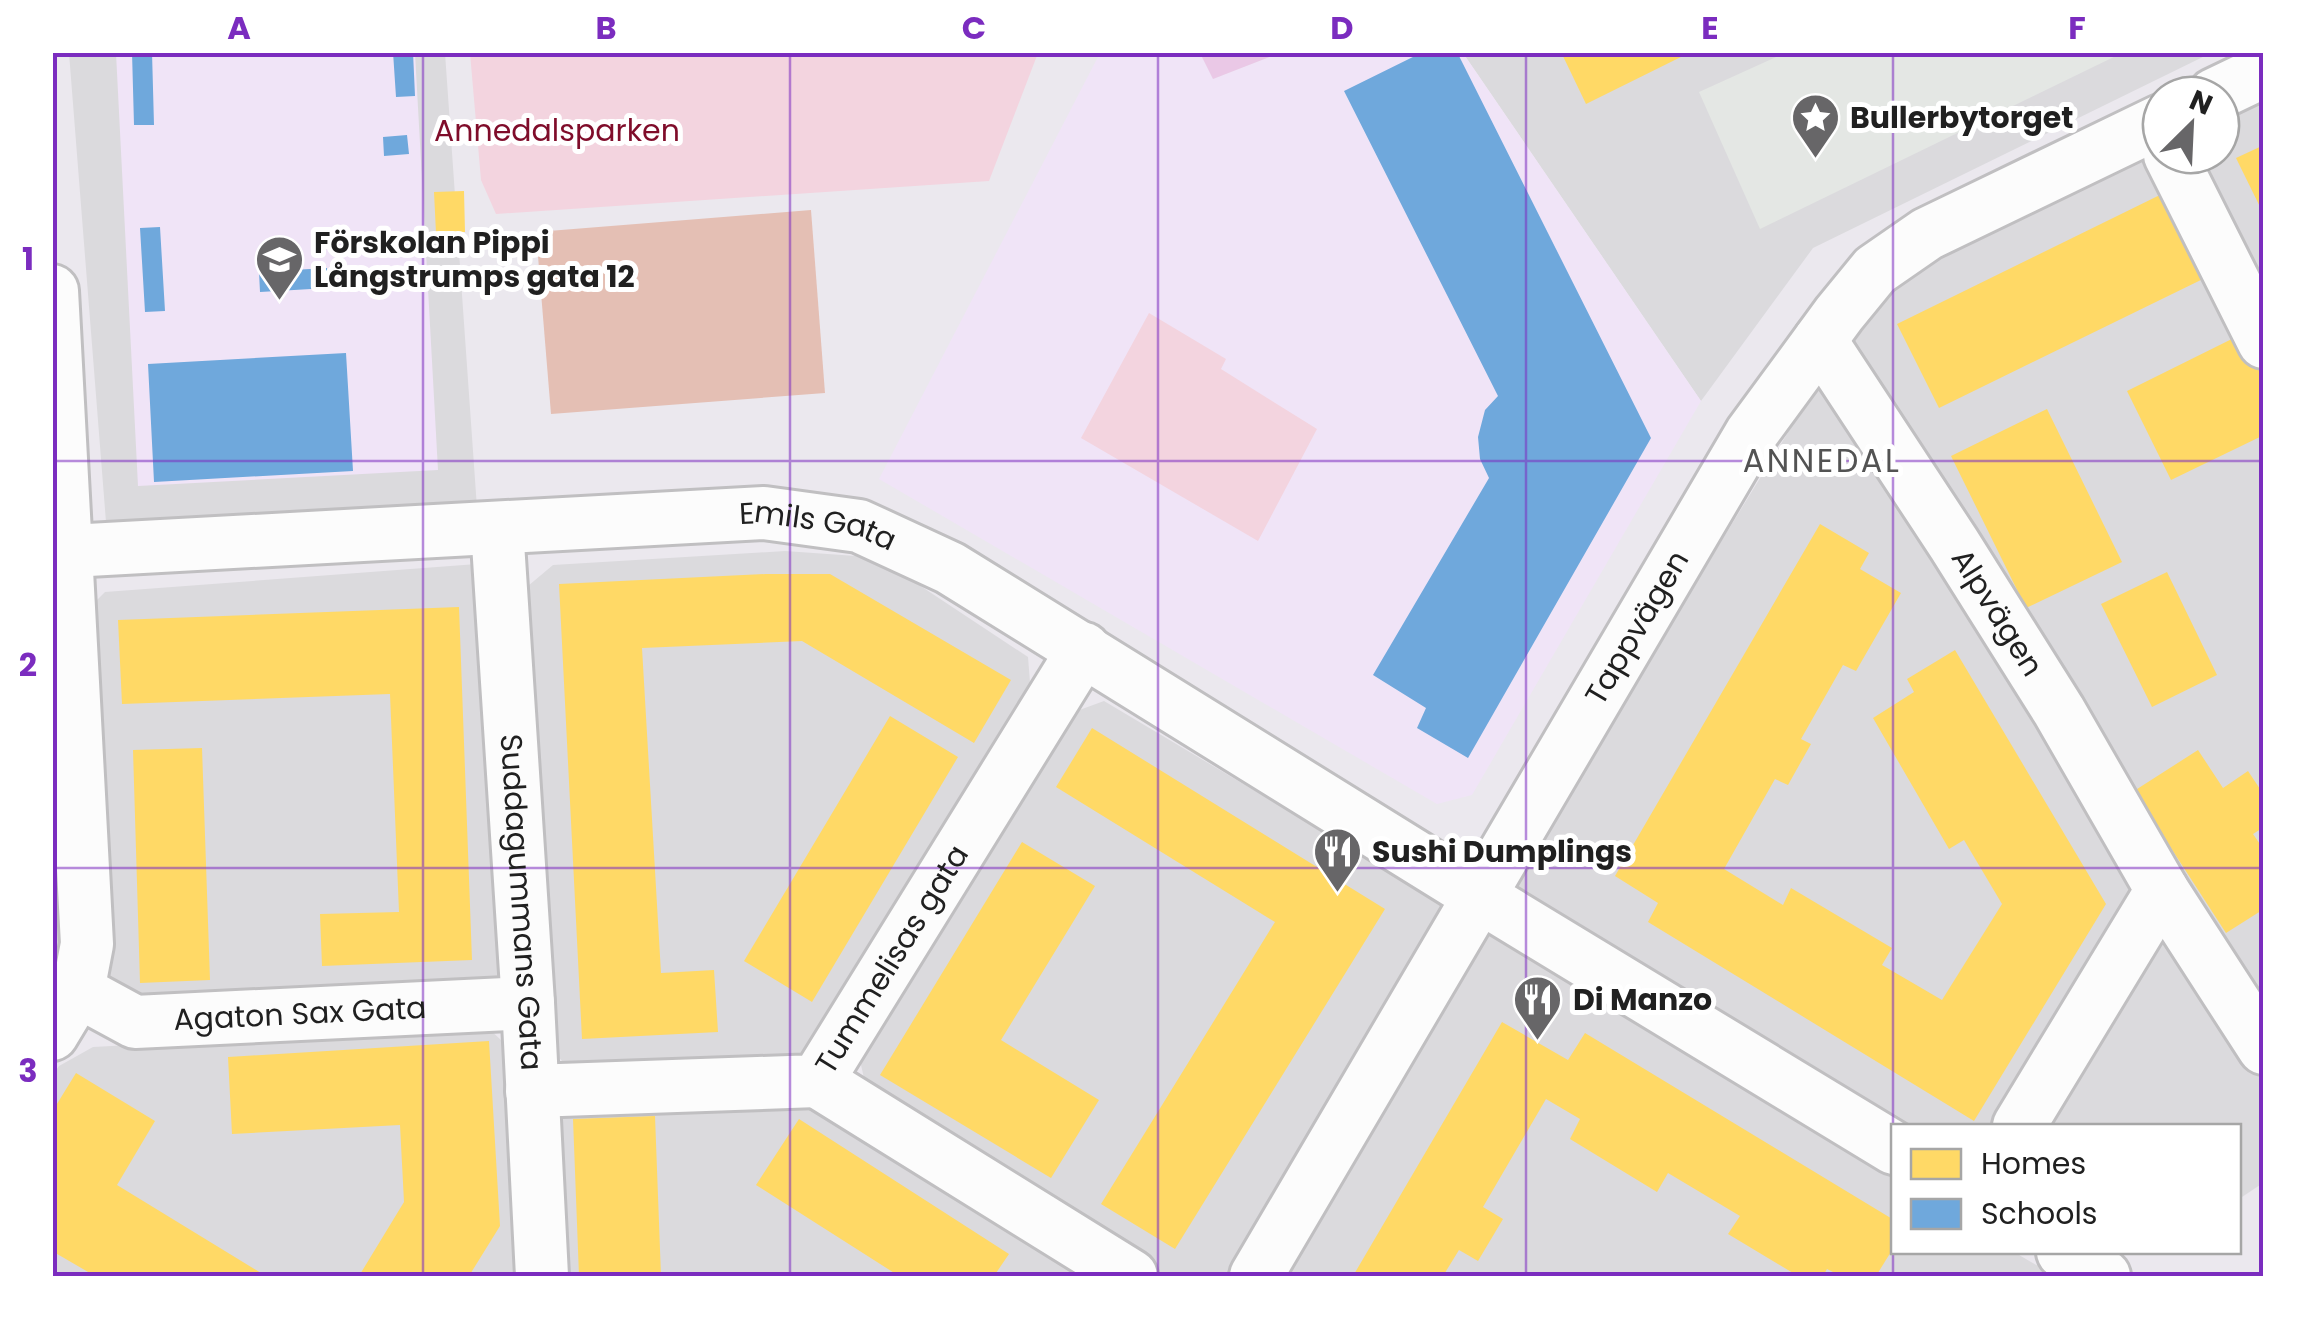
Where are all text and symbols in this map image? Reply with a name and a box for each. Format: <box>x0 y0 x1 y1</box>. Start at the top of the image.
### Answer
text: A <box>227 5 251 50</box>
text: B <box>595 5 617 50</box>
text: C <box>962 5 986 50</box>
text: D <box>1330 5 1354 50</box>
text: E <box>1701 5 1719 50</box>
text: F <box>2068 5 2086 50</box>
north arrow <box>2141 75 2241 175</box>
text: N <box>2183 81 2219 125</box>
place icon: Bullerbytorget <box>1789 92 1841 160</box>
place label: Bullerbytorget <box>1850 96 2074 139</box>
park label: Annedalsparken <box>434 109 680 152</box>
place label: Förskolan Pippi Långstrumps gata 12 <box>314 221 635 298</box>
school or university icon: Förskolan Pippi Långstrumps gata 12 <box>253 234 305 302</box>
text: 1 <box>22 236 34 281</box>
district label: ANNEDAL <box>1743 438 1901 483</box>
street label: Emils Gata <box>738 490 903 561</box>
street label: Alpvägen <box>1941 540 2054 684</box>
street label: Tappvägen <box>1574 542 1699 713</box>
text: 2 <box>19 642 37 687</box>
street label: Suddagummans Gata <box>489 733 553 1071</box>
restaurant icon: Sushi Dumplings <box>1311 826 1363 894</box>
place label: Sushi Dumplings <box>1372 830 1632 873</box>
street label: Tummelisas gata <box>804 836 979 1082</box>
restaurant icon: Di Manzo <box>1512 974 1564 1042</box>
place label: Di Manzo <box>1573 978 1712 1021</box>
street label: Agaton Sax Gata <box>172 986 427 1041</box>
text: 3 <box>18 1048 38 1093</box>
legend <box>1891 1124 2241 1254</box>
text: Homes <box>1981 1142 2086 1185</box>
text: Schools <box>1981 1192 2097 1235</box>

